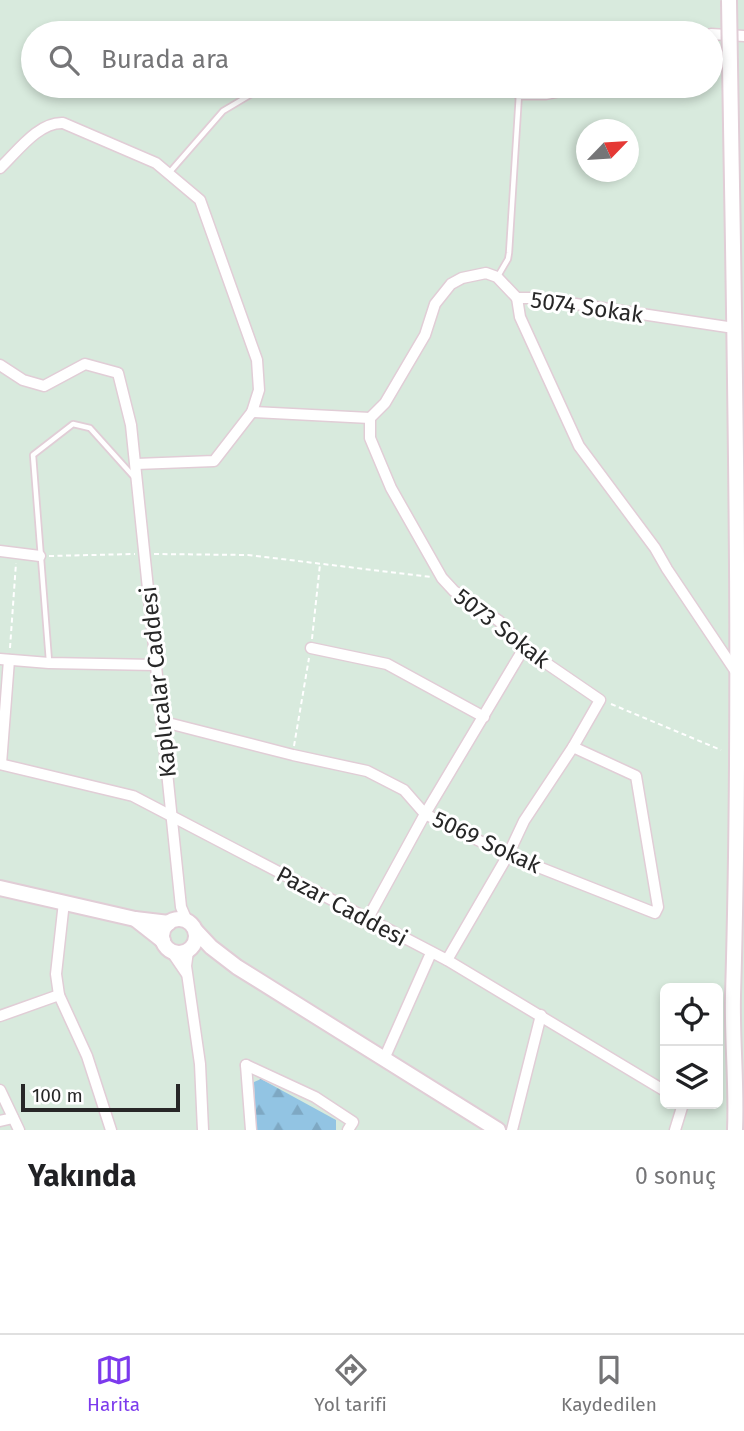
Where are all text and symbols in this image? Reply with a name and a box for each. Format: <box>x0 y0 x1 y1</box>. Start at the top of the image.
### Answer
search box <box>21 21 723 98</box>
icon: search <box>45 41 83 79</box>
text: Burada ara <box>101 44 229 75</box>
north arrow <box>576 119 639 182</box>
street label: 5074 Sokak <box>529 285 645 329</box>
street label: 5073 Sokak <box>449 582 555 674</box>
street label: Kaplıcalar Caddesi <box>134 585 182 779</box>
street label: 5069 Sokak <box>428 805 546 879</box>
street label: Pazar Caddesi <box>272 860 412 952</box>
map controls <box>660 983 723 1109</box>
button: locate <box>660 983 723 1046</box>
button: layers <box>660 1046 723 1109</box>
scale bar <box>21 1081 180 1113</box>
text: 100 m <box>32 1084 83 1107</box>
text: Yakında <box>28 1158 136 1194</box>
text: 0 sonuç <box>635 1162 716 1190</box>
tab: Harita <box>87 1351 140 1416</box>
tab: Yol tarifi <box>314 1351 387 1416</box>
tab: Kaydedilen <box>561 1351 657 1416</box>

